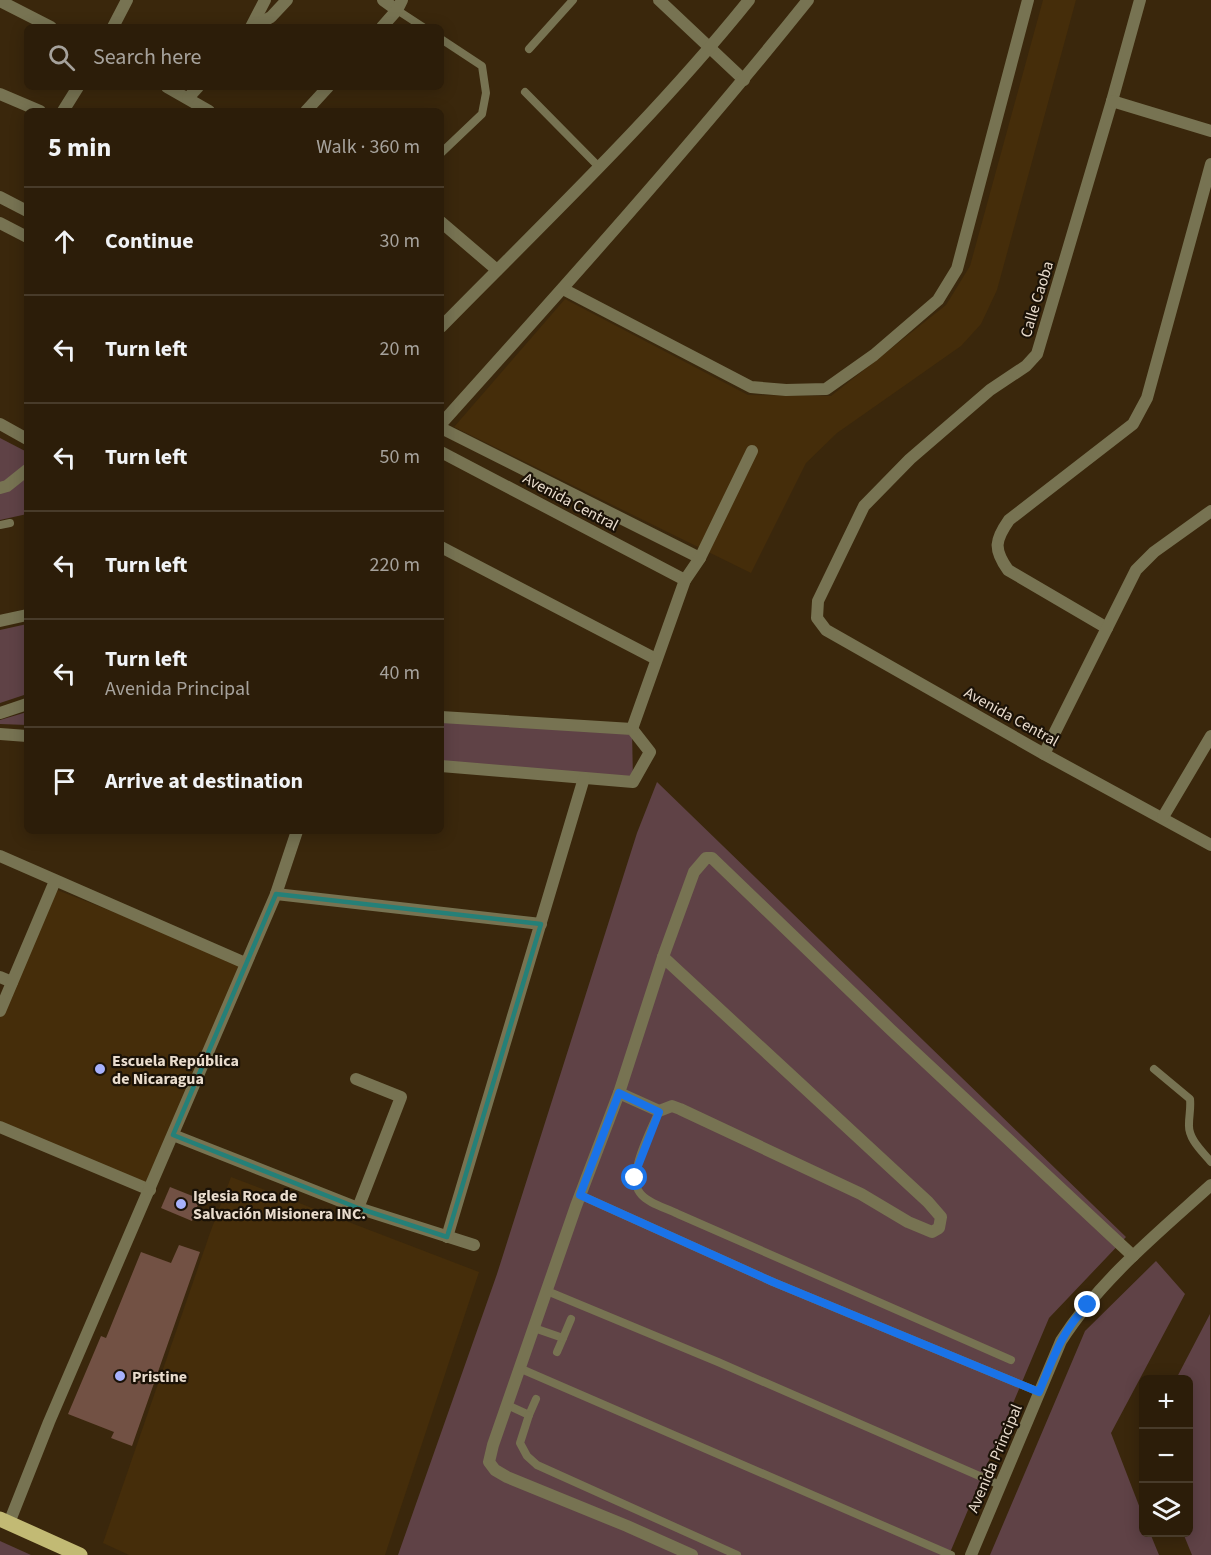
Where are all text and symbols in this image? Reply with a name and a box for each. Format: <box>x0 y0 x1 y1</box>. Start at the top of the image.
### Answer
search box <box>24 24 444 90</box>
icon: search <box>45 41 78 74</box>
text: Search here <box>93 41 201 73</box>
text: 5 min <box>48 129 111 166</box>
text: Walk · 360 m <box>316 133 420 161</box>
icon: ahead <box>48 225 81 258</box>
text: Continue <box>105 225 194 257</box>
text: 30 m <box>380 227 420 255</box>
street label: Calle Caoba <box>1015 258 1059 340</box>
icon: left <box>48 333 81 366</box>
text: Turn left <box>105 333 187 365</box>
text: 20 m <box>380 335 420 363</box>
icon: left <box>48 441 81 474</box>
text: Turn left <box>105 441 187 473</box>
text: 50 m <box>380 443 420 471</box>
street label: Avenida Central <box>519 467 622 536</box>
icon: left <box>48 549 81 582</box>
text: Turn left <box>105 549 187 581</box>
text: 220 m <box>370 551 420 579</box>
text: Turn left <box>105 643 187 675</box>
icon: left <box>48 657 81 690</box>
text: 40 m <box>380 659 420 687</box>
text: Avenida Principal <box>105 675 250 703</box>
street label: Avenida Central <box>960 682 1063 752</box>
icon: arrive <box>48 765 81 798</box>
text: Arrive at destination <box>105 765 303 797</box>
place label: Escuela República de Nicaragua <box>112 1050 239 1090</box>
marker: Escuela República de Nicaragua <box>93 1062 107 1076</box>
route start <box>621 1164 647 1190</box>
place label: Iglesia Roca de Salvación Misionera INC. <box>193 1185 366 1225</box>
marker: Iglesia Roca de Salvación Misionera INC. <box>174 1197 188 1211</box>
route end <box>1074 1291 1100 1317</box>
place label: Pristine <box>132 1366 187 1388</box>
marker: Pristine <box>113 1369 127 1383</box>
map controls <box>1139 1375 1193 1537</box>
button: + <box>1139 1375 1193 1429</box>
street label: Avenida Principal <box>962 1401 1028 1516</box>
button: − <box>1139 1429 1193 1483</box>
button: layers <box>1139 1483 1193 1537</box>

